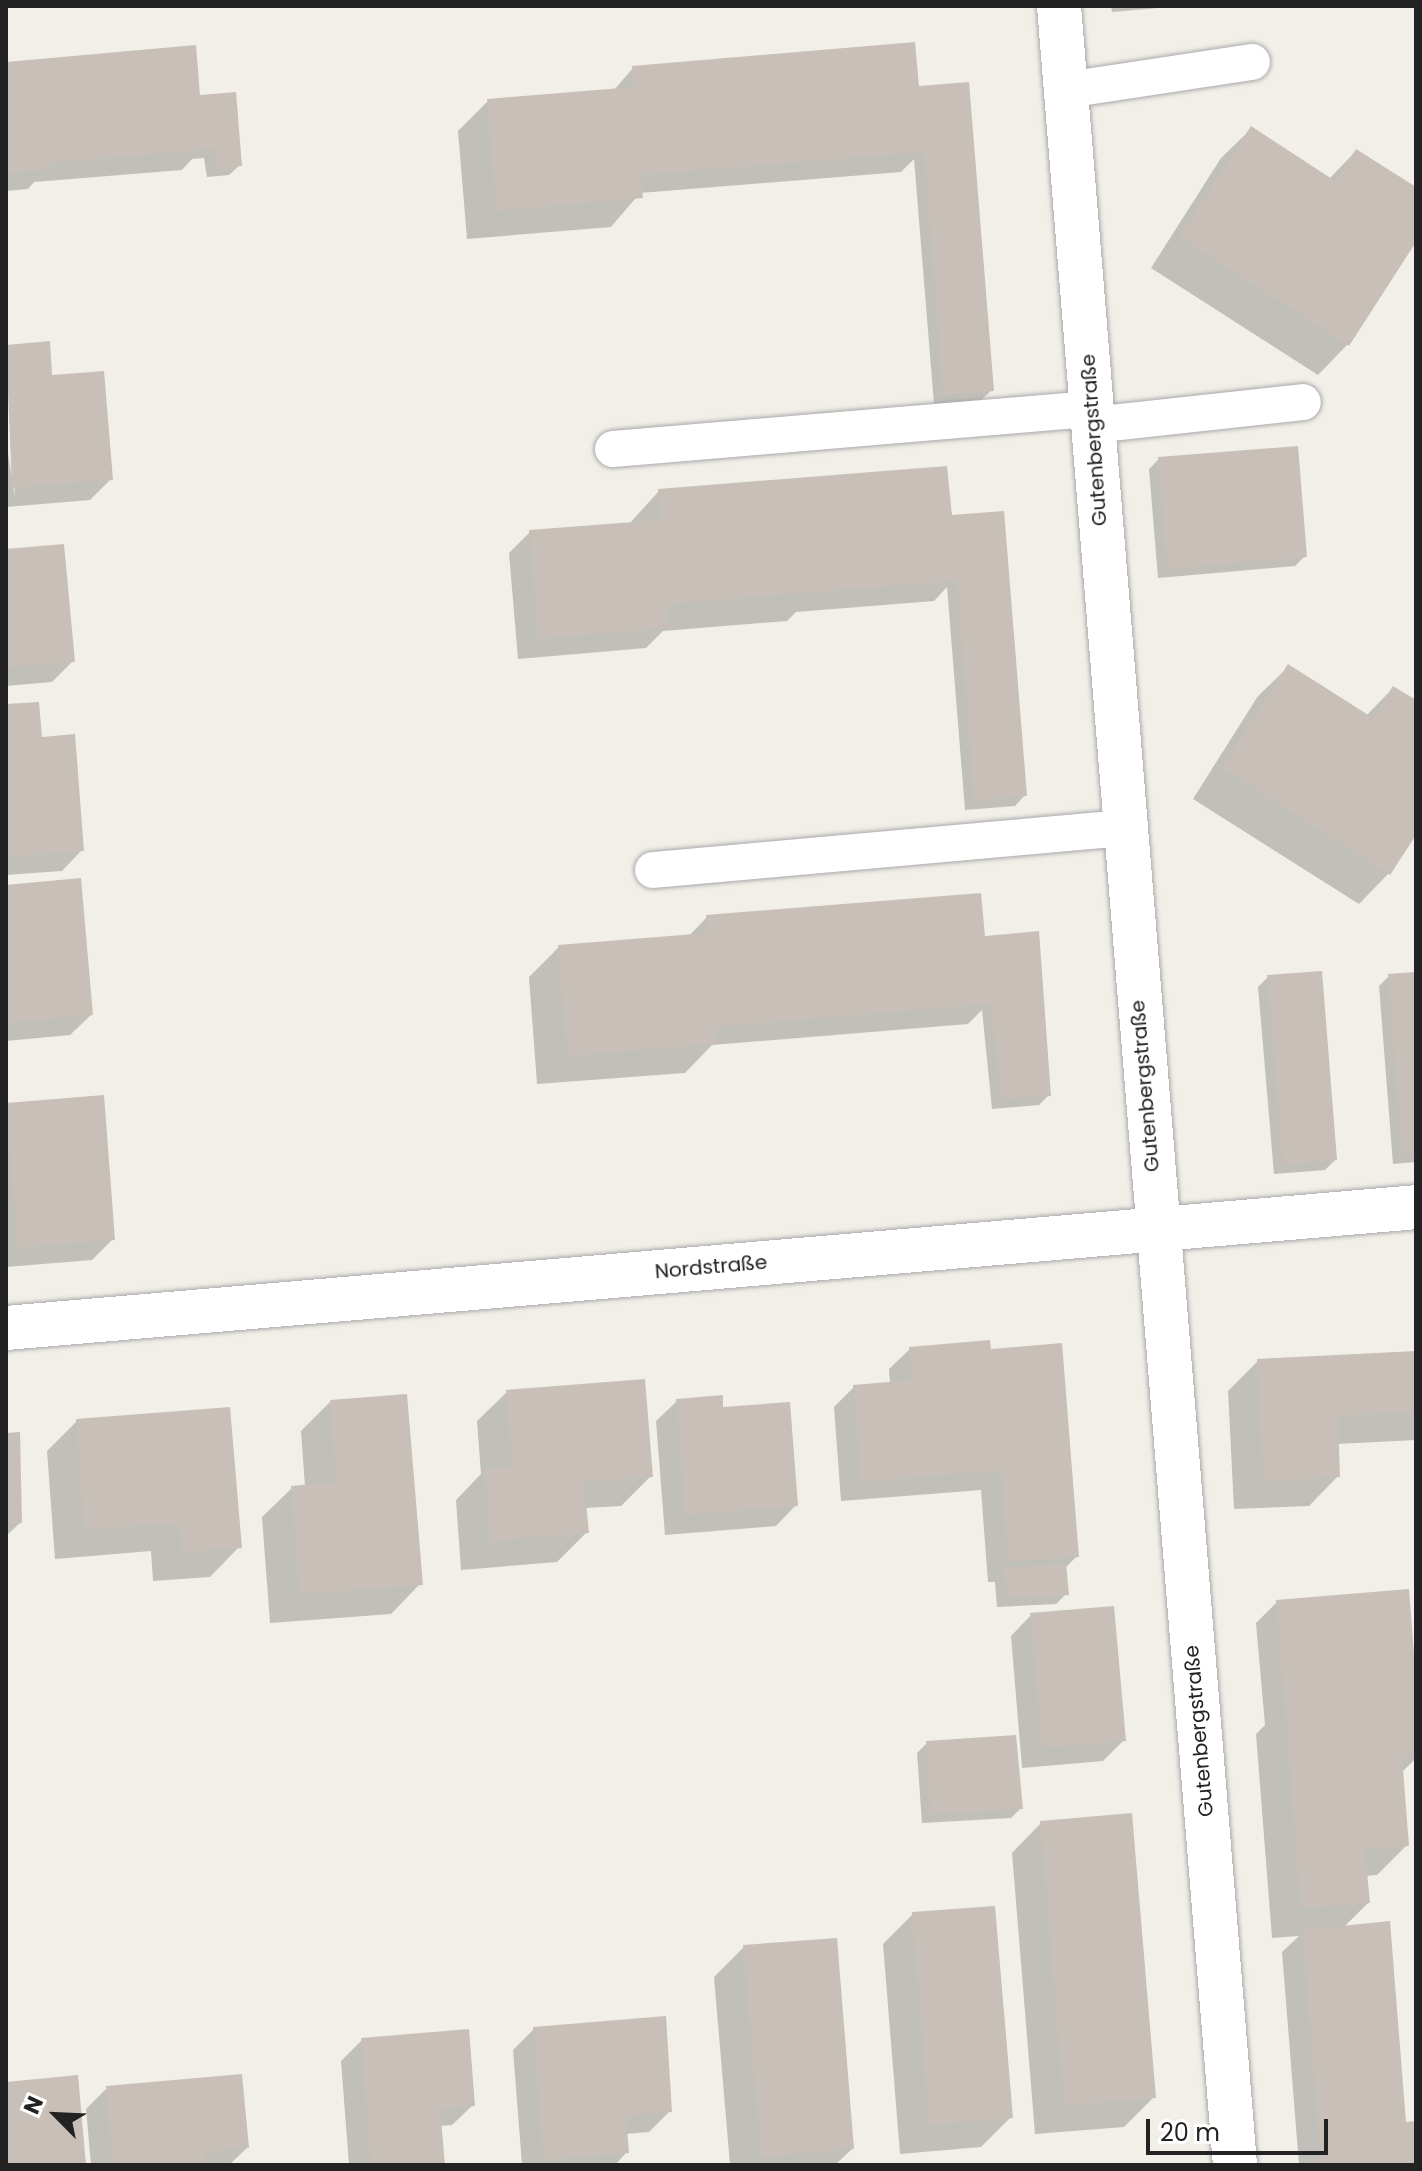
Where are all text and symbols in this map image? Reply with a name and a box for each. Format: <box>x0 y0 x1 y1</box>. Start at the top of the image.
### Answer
street label: Gutenbergstraße <box>1076 353 1112 527</box>
street label: Gutenbergstraße <box>1126 999 1164 1173</box>
street label: Nordstraße <box>654 1250 768 1284</box>
street label: Gutenbergstraße <box>1180 1644 1218 1818</box>
north arrow <box>16 2075 96 2155</box>
text: N <box>16 2091 51 2119</box>
scale bar <box>1150 2103 1332 2153</box>
text: 20 m <box>1160 2116 1220 2149</box>

